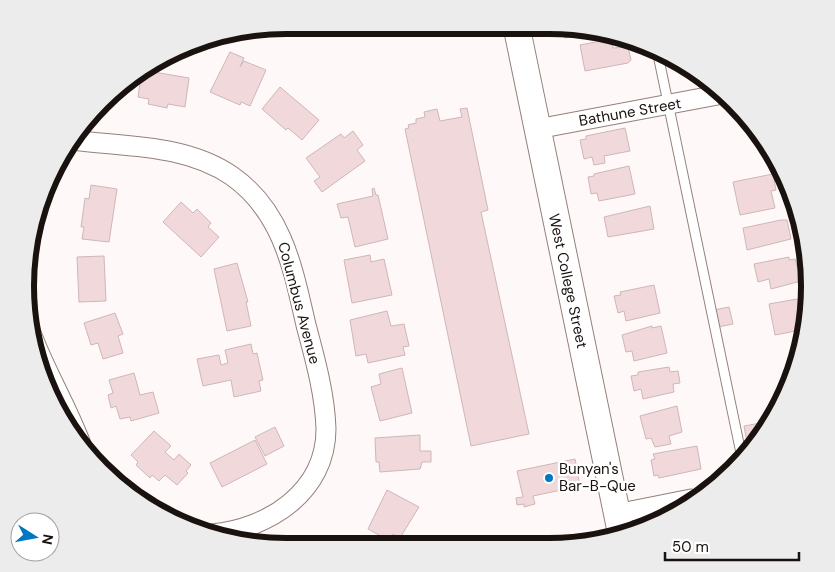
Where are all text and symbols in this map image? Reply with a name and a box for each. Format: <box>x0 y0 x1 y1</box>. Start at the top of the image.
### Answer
street label: Bathune Street <box>577 93 683 131</box>
street label: West College Street <box>544 212 592 350</box>
street label: Columbus Avenue <box>273 240 325 366</box>
place label: Bunyan's Bar-B-Que <box>559 459 636 496</box>
marker: Bunyan's Bar-B-Que <box>543 472 555 484</box>
north arrow <box>10 512 60 562</box>
scale bar <box>665 530 799 562</box>
text: N <box>38 533 58 546</box>
text: 50 m <box>672 537 709 557</box>

